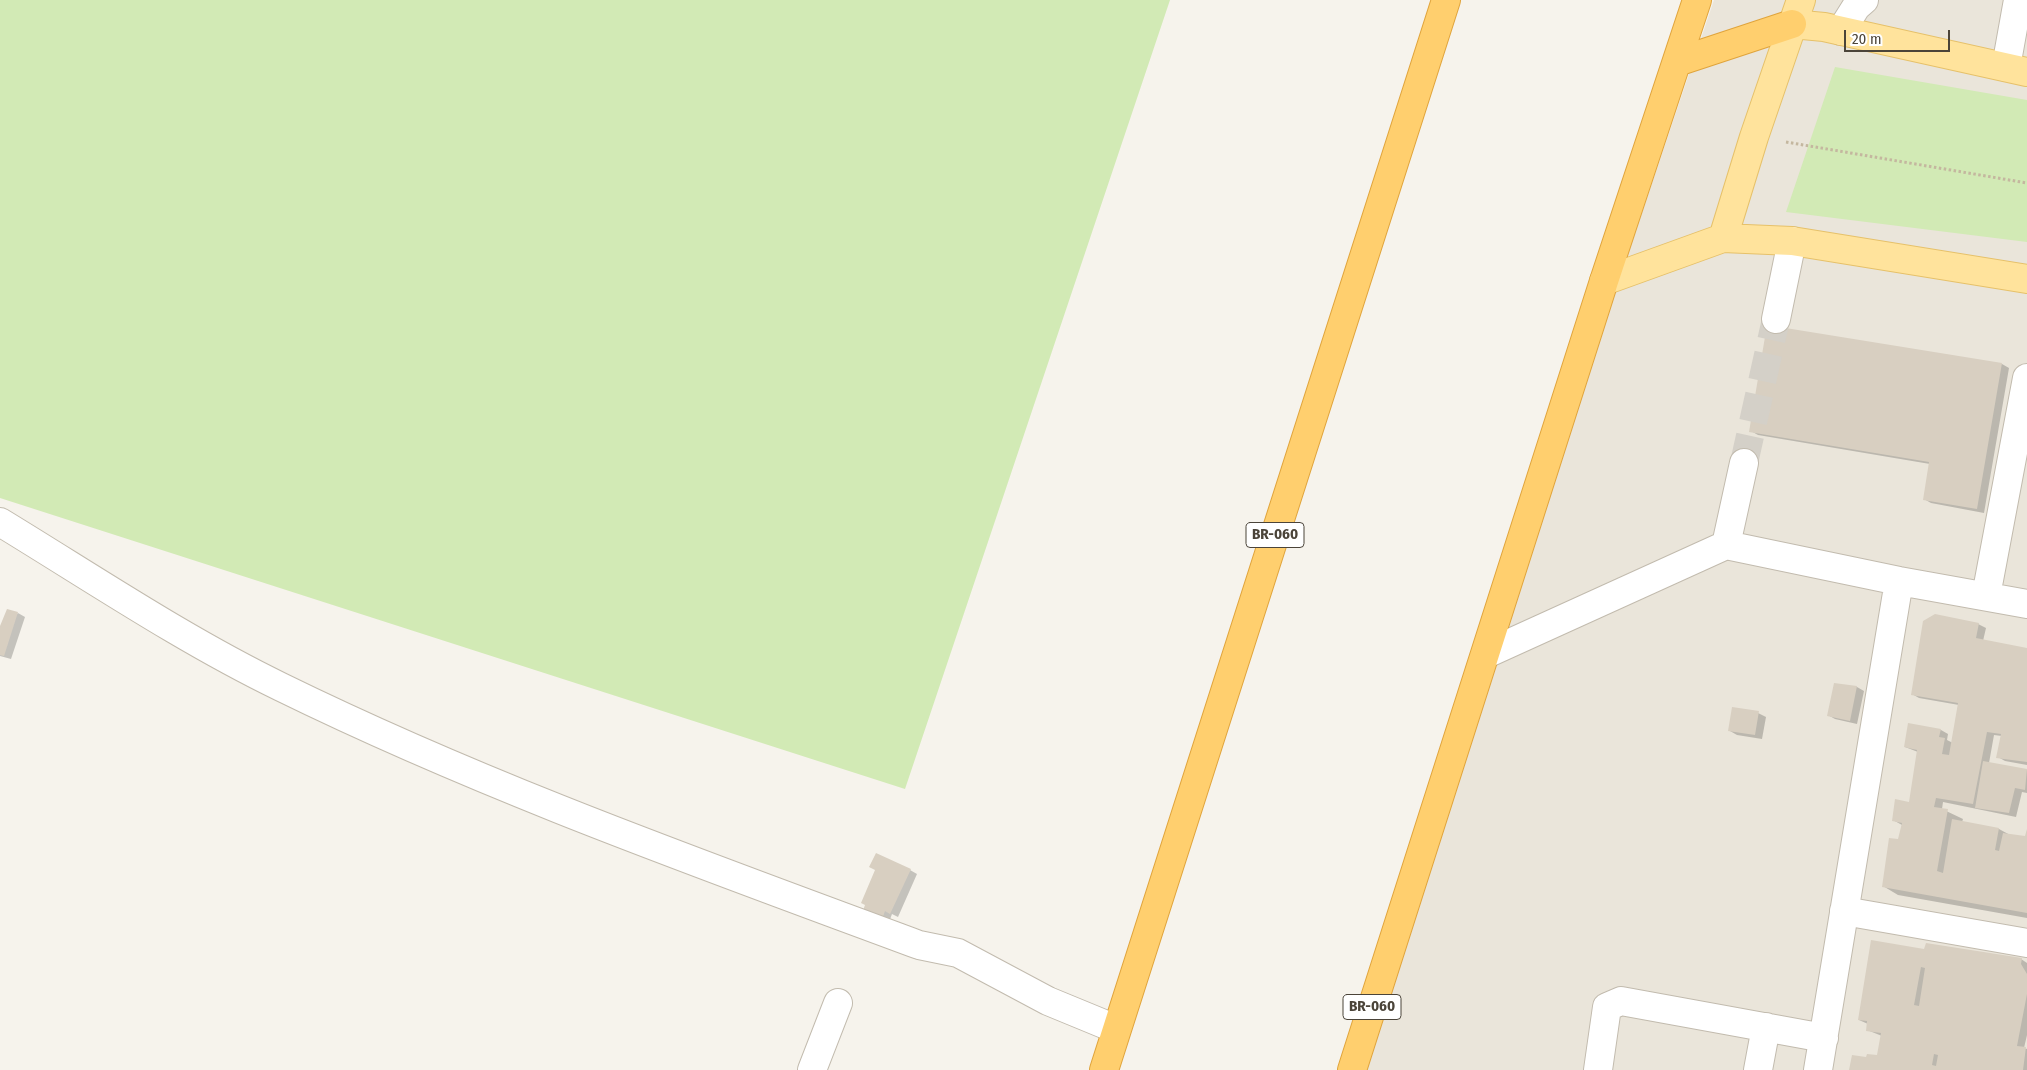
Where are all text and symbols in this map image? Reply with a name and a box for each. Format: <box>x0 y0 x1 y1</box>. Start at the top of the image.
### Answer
scale bar <box>1847 20 1953 52</box>
text: 20 m <box>1852 30 1882 48</box>
road number: BR-060 <box>1246 522 1304 548</box>
road number: BR-060 <box>1343 994 1401 1020</box>

